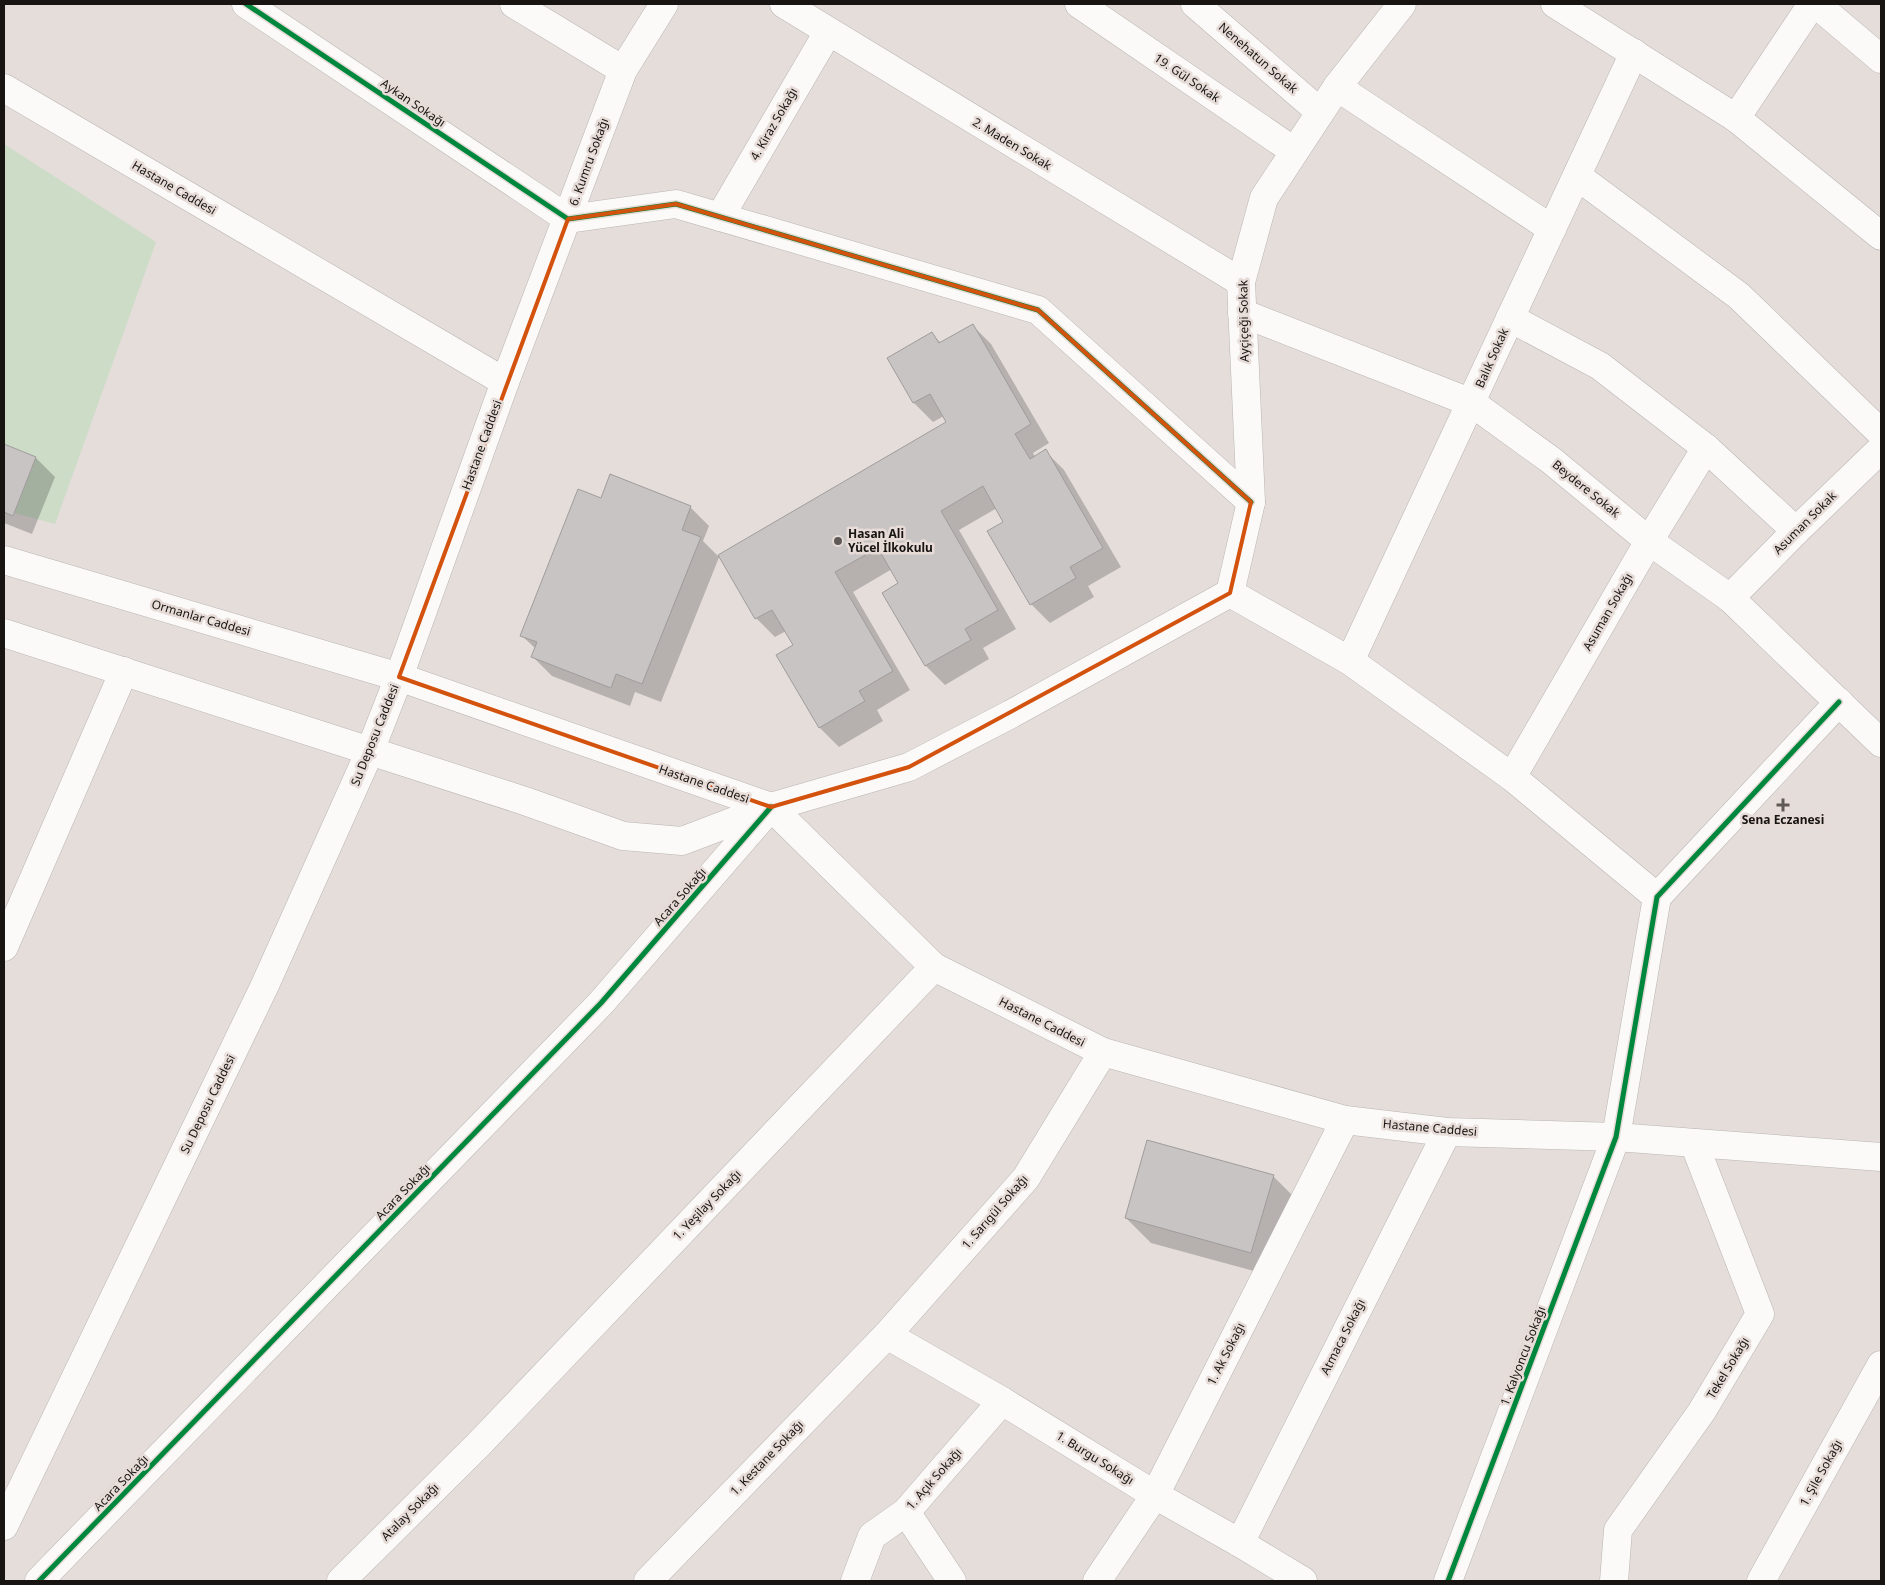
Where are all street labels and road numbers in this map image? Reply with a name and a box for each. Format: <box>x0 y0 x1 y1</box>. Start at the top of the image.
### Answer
street label: Nenehatun Sokak <box>1215 18 1302 97</box>
street label: 19. Gül Sokak <box>1151 49 1224 106</box>
street label: Aykan Sokağı <box>377 75 449 131</box>
street label: 4. Kiraz Sokağı <box>746 84 801 163</box>
street label: 2. Maden Sokak <box>970 113 1055 174</box>
street label: 6. Kumru Sokağı <box>565 116 612 208</box>
street label: Hastane Caddesi <box>129 157 219 219</box>
street label: Ayçiçeği Sokak <box>1234 279 1253 362</box>
street label: Balık Sokak <box>1471 325 1512 390</box>
street label: Hastane Caddesi <box>457 398 506 492</box>
street label: Beydere Sokak <box>1549 456 1624 522</box>
street label: Asuman Sokak <box>1769 487 1840 558</box>
street label: Asuman Sokağı <box>1579 570 1637 654</box>
street label: Ormanlar Caddesi <box>150 595 253 640</box>
street label: Su Deposu Caddesi <box>346 681 403 788</box>
street label: Hastane Caddesi <box>657 760 752 807</box>
street label: Acara Sokağı <box>650 864 710 929</box>
street label: Hastane Caddesi <box>996 993 1088 1051</box>
street label: Su Deposu Caddesi <box>176 1051 239 1156</box>
street label: Hastane Caddesi <box>1382 1115 1478 1140</box>
street label: Acara Sokağı <box>371 1160 434 1224</box>
street label: 1. Yeşilay Sokağı <box>669 1166 745 1243</box>
street label: 1. Sarıgül Sokağı <box>958 1171 1032 1252</box>
street label: Atmaca Sokağı <box>1316 1296 1369 1378</box>
street label: 1. Kalyoncu Sokağı <box>1496 1304 1549 1408</box>
street label: 1. Ak Sokağı <box>1203 1320 1249 1388</box>
street label: Tekel Sokağı <box>1702 1334 1753 1402</box>
street label: 1. Kestane Sokağı <box>726 1416 807 1499</box>
street label: 1. Burgu Sokağı <box>1053 1427 1137 1488</box>
street label: 1. Şile Sokağı <box>1795 1437 1846 1509</box>
street label: 1. Açık Sokağı <box>902 1444 965 1513</box>
street label: Acara Sokağı <box>89 1451 152 1515</box>
street label: Atalay Sokağı <box>377 1479 442 1544</box>

